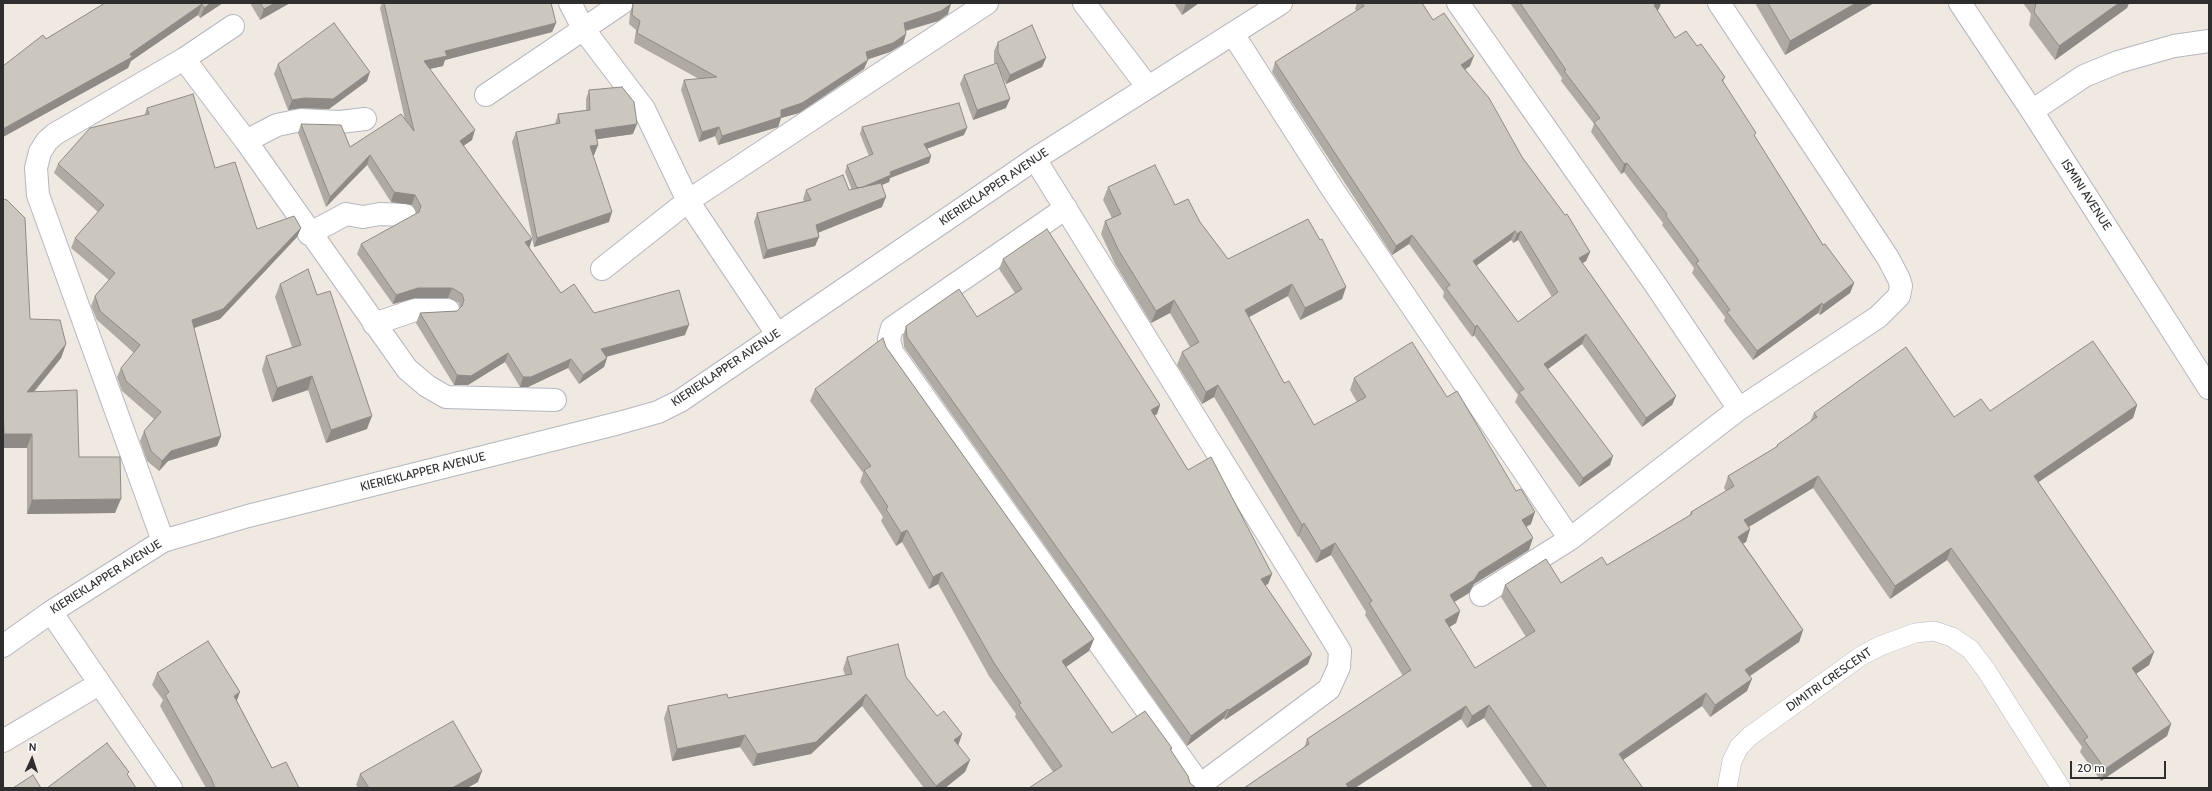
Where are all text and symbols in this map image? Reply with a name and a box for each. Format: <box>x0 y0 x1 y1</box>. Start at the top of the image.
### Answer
street label: KIERIEKLAPPER AVENUE <box>937 145 1051 229</box>
street label: ISMINI AVENUE <box>2058 157 2114 233</box>
street label: KIERIEKLAPPER AVENUE <box>669 326 783 410</box>
street label: KIERIEKLAPPER AVENUE <box>359 449 487 495</box>
street label: KIERIEKLAPPER AVENUE <box>48 537 164 617</box>
street label: DIMITRI CRESCENT <box>1783 645 1875 715</box>
north arrow <box>12 739 52 779</box>
text: N <box>28 740 37 754</box>
scale bar <box>2072 753 2168 779</box>
text: 20 m <box>2077 760 2105 775</box>

